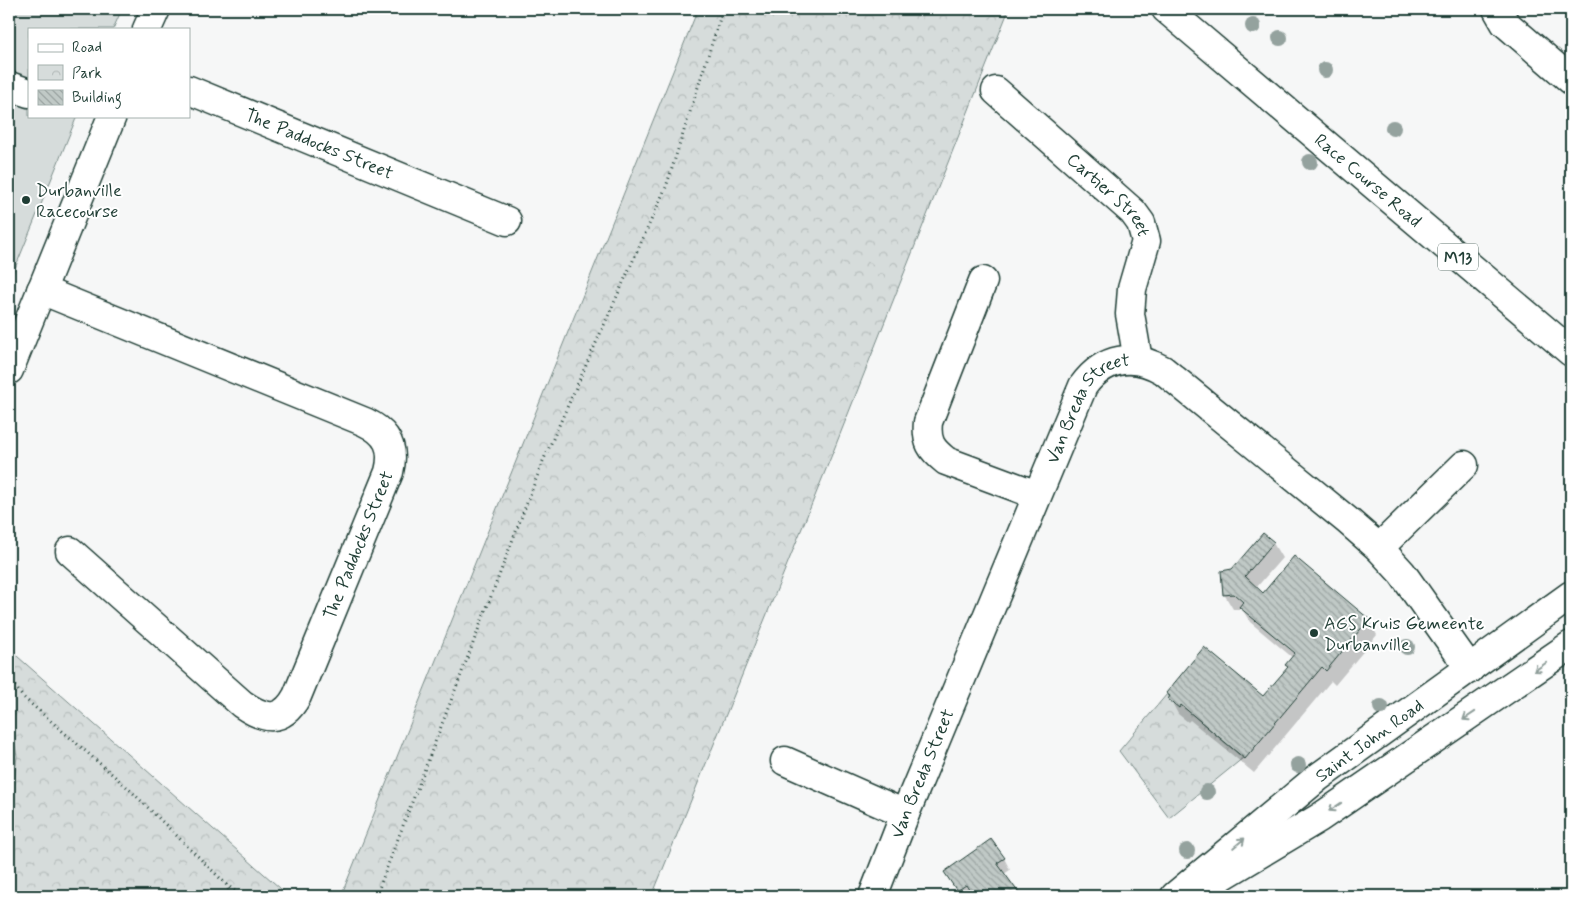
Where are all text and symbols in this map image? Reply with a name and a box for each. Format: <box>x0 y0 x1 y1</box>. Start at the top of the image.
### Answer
legend <box>28 28 190 118</box>
text: Road <box>72 38 102 58</box>
text: Park <box>72 64 102 84</box>
text: Building <box>72 88 122 109</box>
street label: The Paddocks Street <box>241 103 397 186</box>
street label: Race Course Road <box>1309 129 1426 233</box>
street label: Cartier Street <box>1061 148 1155 239</box>
place label: Durbanville Racecourse <box>36 179 122 224</box>
marker: Durbanville Racecourse <box>20 194 32 206</box>
road number: M13 <box>1438 243 1478 270</box>
street label: Van Breda Street <box>1041 349 1130 467</box>
street label: The Paddocks Street <box>318 467 400 623</box>
place label: AGS Kruis Gemeente Durbanville <box>1324 612 1484 657</box>
marker: AGS Kruis Gemeente Durbanville <box>1308 627 1320 639</box>
one-way arrow <box>1534 662 1548 672</box>
street label: Saint John Road <box>1311 694 1429 788</box>
street label: Van Breda Street <box>886 705 960 842</box>
one-way arrow <box>1462 711 1476 721</box>
one-way arrow <box>1328 802 1342 812</box>
one-way arrow <box>1232 837 1245 848</box>

